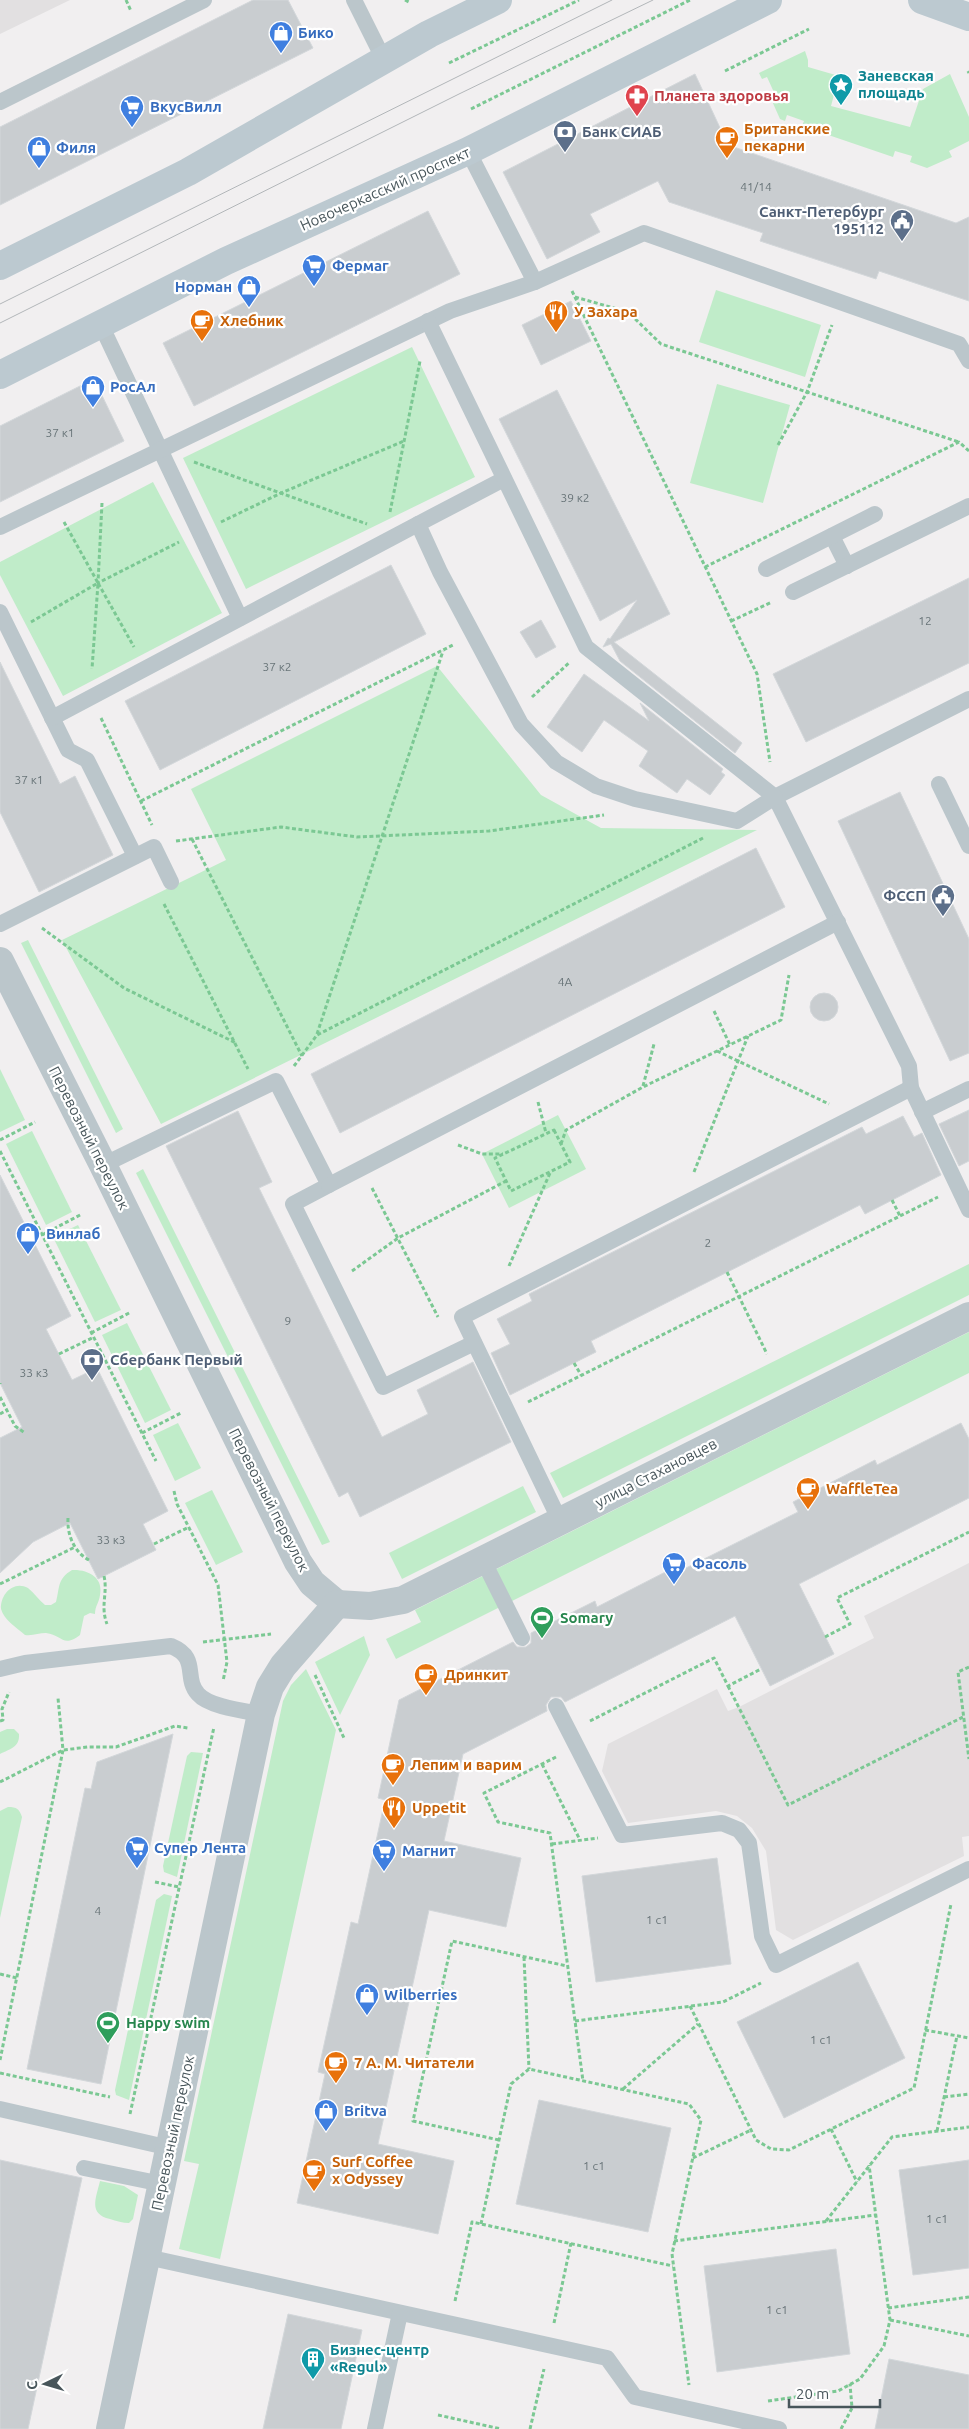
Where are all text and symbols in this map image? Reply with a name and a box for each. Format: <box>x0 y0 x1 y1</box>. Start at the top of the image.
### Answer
shop icon: Бико <box>268 20 294 54</box>
place label: Бико <box>298 24 334 41</box>
place label: Заневская площадь <box>858 67 934 101</box>
place icon: Заневская площадь <box>828 72 854 106</box>
pharmacy icon: Планета здоровья <box>624 83 650 117</box>
place label: Планета здоровья <box>654 87 789 104</box>
supermarket icon: ВкусВилл <box>119 94 145 128</box>
place label: ВкусВилл <box>150 98 222 115</box>
bank icon: Банк СИАБ <box>552 119 578 153</box>
place label: Британские пекарни <box>744 120 830 154</box>
place label: Банк СИАБ <box>582 123 662 140</box>
cafe icon: Британские пекарни <box>714 125 740 159</box>
shop icon: Филя <box>26 135 52 169</box>
place label: Филя <box>56 139 96 156</box>
street label: Новочеркасский проспект <box>297 143 473 234</box>
house number: 41/14 <box>740 180 772 193</box>
place label: Санкт-Петербург 195112 <box>759 203 884 237</box>
public building icon: Санкт-Петербург 195112 <box>889 208 915 242</box>
supermarket icon: Фермаг <box>301 253 327 287</box>
place label: Фермаг <box>332 257 389 274</box>
shop icon: Норман <box>236 274 262 308</box>
place label: Норман <box>175 278 232 295</box>
restaurant icon: У Захара <box>543 299 569 333</box>
place label: У Захара <box>574 303 638 320</box>
cafe icon: Хлебник <box>189 308 215 342</box>
place label: Хлебник <box>220 312 284 329</box>
shop icon: РосАл <box>80 374 106 408</box>
place label: РосАл <box>110 378 156 395</box>
house number: 37 к1 <box>45 426 75 439</box>
house number: 39 к2 <box>560 491 590 504</box>
house number: 12 <box>918 614 932 627</box>
house number: 37 к2 <box>262 660 292 673</box>
house number: 37 к1 <box>14 773 44 786</box>
public building icon: ФССП <box>930 883 956 917</box>
place label: ФССП <box>883 887 926 904</box>
house number: 4А <box>558 975 572 988</box>
street label: Перевозный переулок <box>46 1063 133 1212</box>
shop icon: Винлаб <box>15 1221 41 1255</box>
place label: Винлаб <box>46 1225 100 1242</box>
house number: 2 <box>705 1236 711 1249</box>
house number: 9 <box>285 1314 291 1327</box>
bank icon: Сбербанк Первый <box>79 1347 105 1381</box>
place label: Сбербанк Первый <box>110 1351 243 1368</box>
house number: 33 к3 <box>19 1366 49 1379</box>
street label: Перевозный переулок <box>226 1425 313 1574</box>
street label: улица Стахановцев <box>592 1435 719 1511</box>
cafe icon: WaffleTea <box>795 1476 821 1510</box>
place label: WaffleTea <box>826 1480 898 1497</box>
house number: 33 к3 <box>96 1533 126 1546</box>
supermarket icon: Фасоль <box>661 1551 687 1585</box>
place label: Фасоль <box>692 1555 747 1572</box>
sports icon: Somary <box>529 1605 555 1639</box>
place label: Somary <box>560 1609 613 1626</box>
cafe icon: Дринкит <box>413 1662 439 1696</box>
place label: Дринкит <box>444 1666 509 1683</box>
cafe icon: Лепим и варим <box>380 1752 406 1786</box>
place label: Лепим и варим <box>410 1756 522 1773</box>
restaurant icon: Uppetit <box>381 1795 407 1829</box>
place label: Uppetit <box>412 1799 467 1816</box>
supermarket icon: Супер Лента <box>124 1835 150 1869</box>
supermarket icon: Магнит <box>371 1838 397 1872</box>
place label: Супер Лента <box>154 1839 246 1856</box>
place label: Магнит <box>402 1842 456 1859</box>
house number: 4 <box>95 1904 102 1917</box>
house number: 1 с1 <box>646 1913 668 1926</box>
shop icon: Wilberries <box>354 1982 380 2016</box>
place label: Wilberries <box>384 1986 457 2003</box>
sports icon: Happy swim <box>95 2010 121 2044</box>
place label: Happy swim <box>126 2014 210 2031</box>
house number: 1 с1 <box>810 2033 832 2046</box>
cafe icon: 7 А. М. Читатели <box>323 2050 349 2084</box>
street label: Перевозный переулок <box>148 2053 197 2212</box>
place label: 7 А. М. Читатели <box>354 2054 474 2071</box>
shop icon: Britva <box>313 2098 339 2132</box>
place label: Britva <box>344 2102 387 2119</box>
place label: Surf Coffee х Odyssey <box>332 2153 413 2187</box>
cafe icon: Surf Coffee х Odyssey <box>301 2158 327 2192</box>
house number: 1 с1 <box>583 2159 605 2172</box>
house number: 1 с1 <box>926 2212 948 2225</box>
house number: 1 с1 <box>766 2303 788 2316</box>
place label: Бизнес-центр «Regul» <box>330 2341 429 2375</box>
building icon: Бизнес-центр «Regul» <box>300 2346 326 2380</box>
north arrow <box>20 2359 70 2409</box>
scale bar <box>789 2376 880 2408</box>
text: С <box>24 2380 40 2390</box>
text: 20 m <box>796 2385 829 2402</box>

